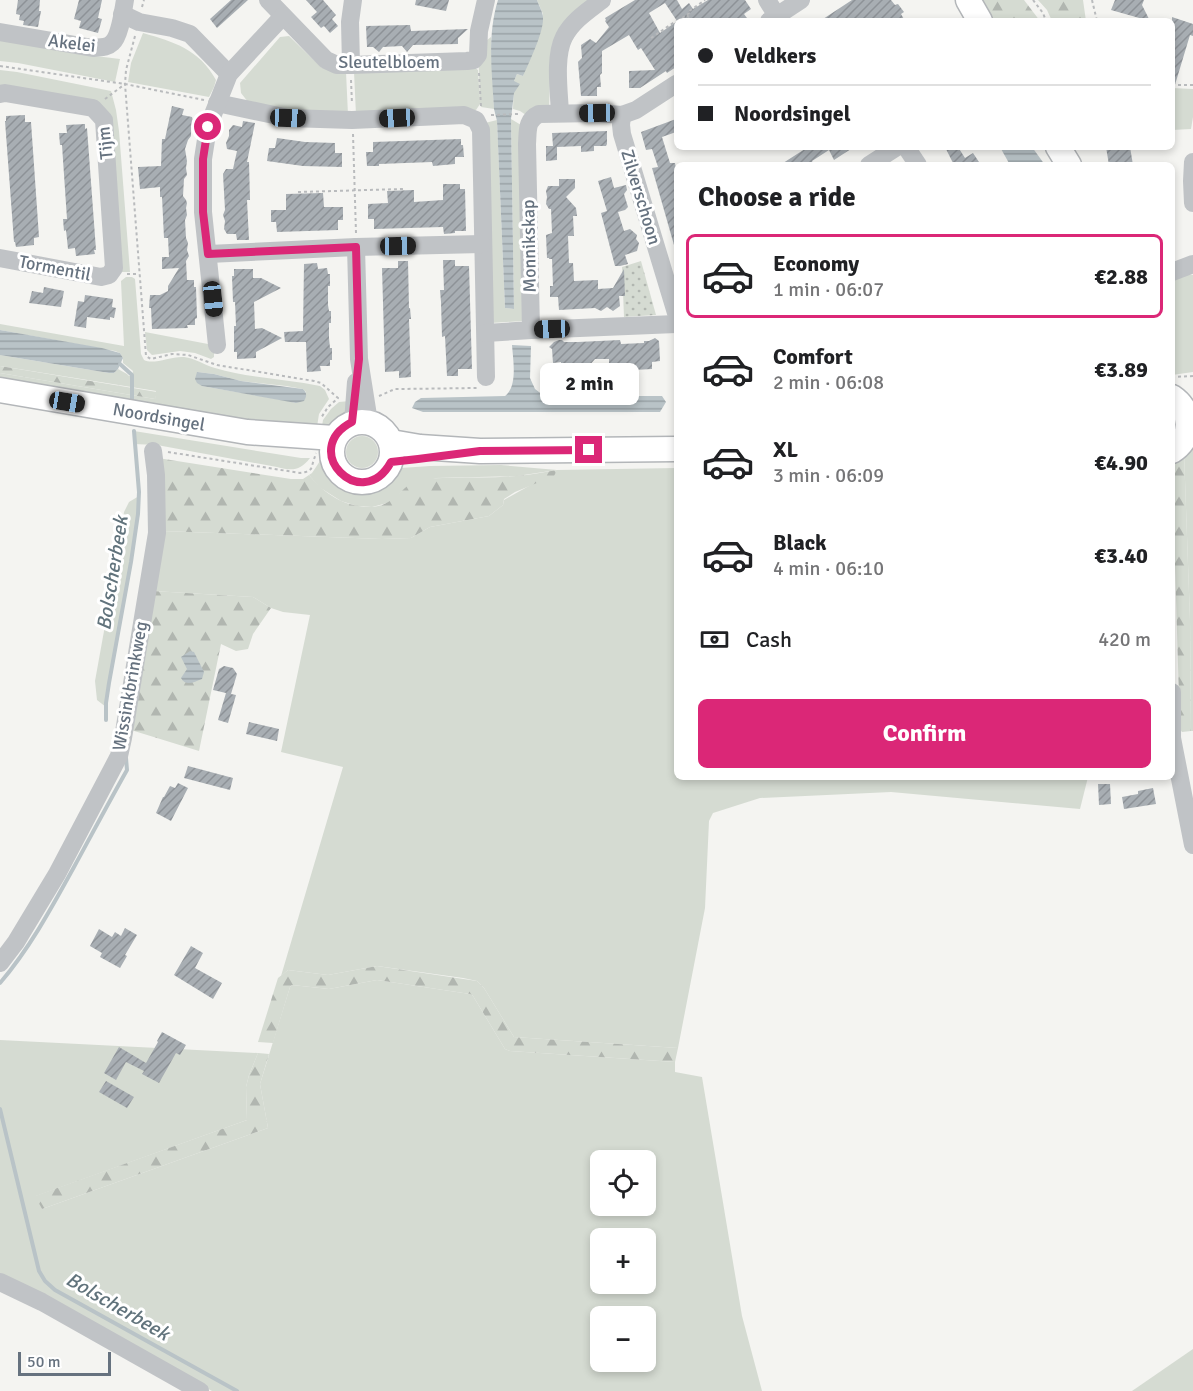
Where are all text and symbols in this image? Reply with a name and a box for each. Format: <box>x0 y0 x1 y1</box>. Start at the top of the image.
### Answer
street label: Akelei <box>47 29 97 57</box>
text: Veldkers <box>734 42 816 69</box>
street label: Sleutelbloem <box>338 51 440 73</box>
text: Noordsingel <box>734 100 851 127</box>
car <box>579 104 615 122</box>
car <box>270 108 306 128</box>
car <box>379 108 415 128</box>
route start <box>194 113 221 140</box>
street label: Tijm <box>92 125 118 161</box>
street label: Zilverschoon <box>616 147 666 247</box>
text: Choose a ride <box>698 181 856 214</box>
street label: Monnikskap <box>517 199 541 293</box>
car <box>380 237 416 255</box>
icon: car <box>701 249 755 303</box>
street label: Tormentil <box>17 250 93 286</box>
text: Economy <box>773 250 859 277</box>
text: €2.88 <box>1094 263 1148 290</box>
text: 1 min · 06:07 <box>773 277 884 302</box>
car <box>202 280 224 318</box>
car <box>534 319 570 339</box>
icon: car <box>701 342 755 396</box>
text: Comfort <box>773 343 853 370</box>
text: €3.89 <box>1094 356 1148 383</box>
callout: 2 min <box>540 363 638 405</box>
text: 2 min · 06:08 <box>773 370 884 395</box>
text: 2 min <box>565 371 614 396</box>
car <box>48 390 86 414</box>
street label: Noordsingel <box>111 398 207 436</box>
icon: car <box>701 435 755 489</box>
route end <box>575 436 602 463</box>
text: XL <box>773 436 798 463</box>
text: €4.90 <box>1094 449 1148 476</box>
text: 3 min · 06:09 <box>773 463 884 488</box>
water label: Bolscherbeek <box>91 512 134 632</box>
icon: car <box>701 528 755 582</box>
text: Black <box>773 529 827 556</box>
text: €3.40 <box>1094 542 1148 569</box>
text: 4 min · 06:10 <box>773 556 884 581</box>
street label: Wissinkbrinkweg <box>108 620 152 752</box>
icon: cash <box>698 623 731 656</box>
text: Cash <box>746 626 792 653</box>
text: 420 m <box>1098 627 1151 652</box>
button: Confirm <box>698 699 1151 768</box>
map controls <box>590 1150 656 1372</box>
button: locate <box>590 1150 656 1216</box>
button: + <box>590 1228 656 1294</box>
water label: Bolscherbeek <box>62 1267 176 1347</box>
button: − <box>590 1306 656 1372</box>
scale bar <box>18 1349 111 1376</box>
text: 50 m <box>27 1352 61 1372</box>

